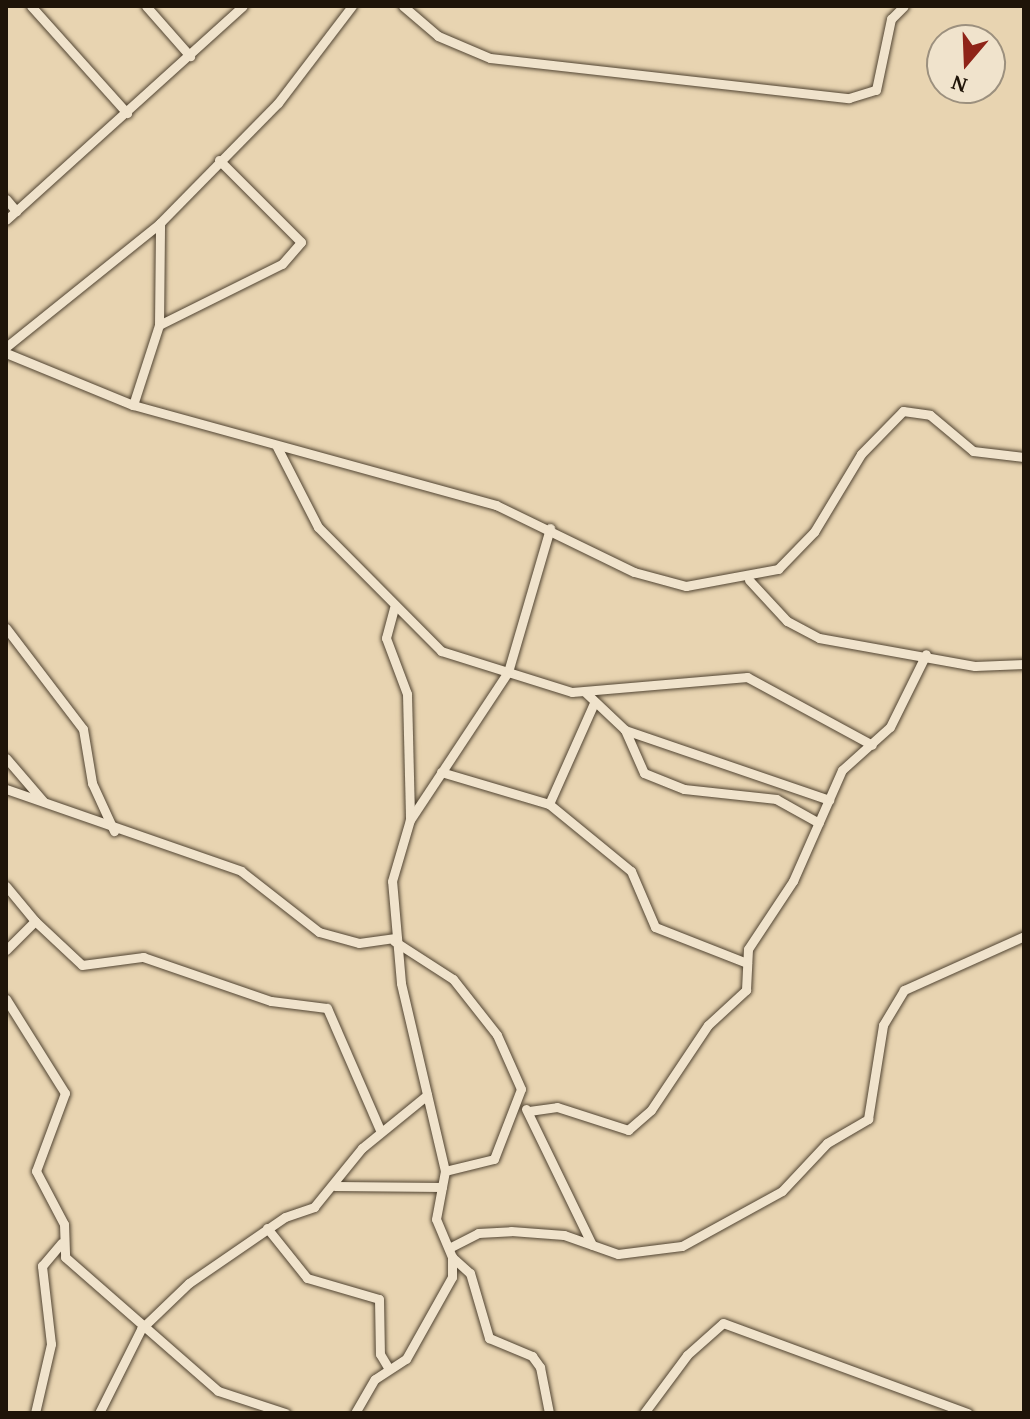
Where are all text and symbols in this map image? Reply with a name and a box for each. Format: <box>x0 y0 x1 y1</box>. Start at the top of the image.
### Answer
north arrow <box>926 24 1006 104</box>
text: N <box>947 67 971 102</box>

